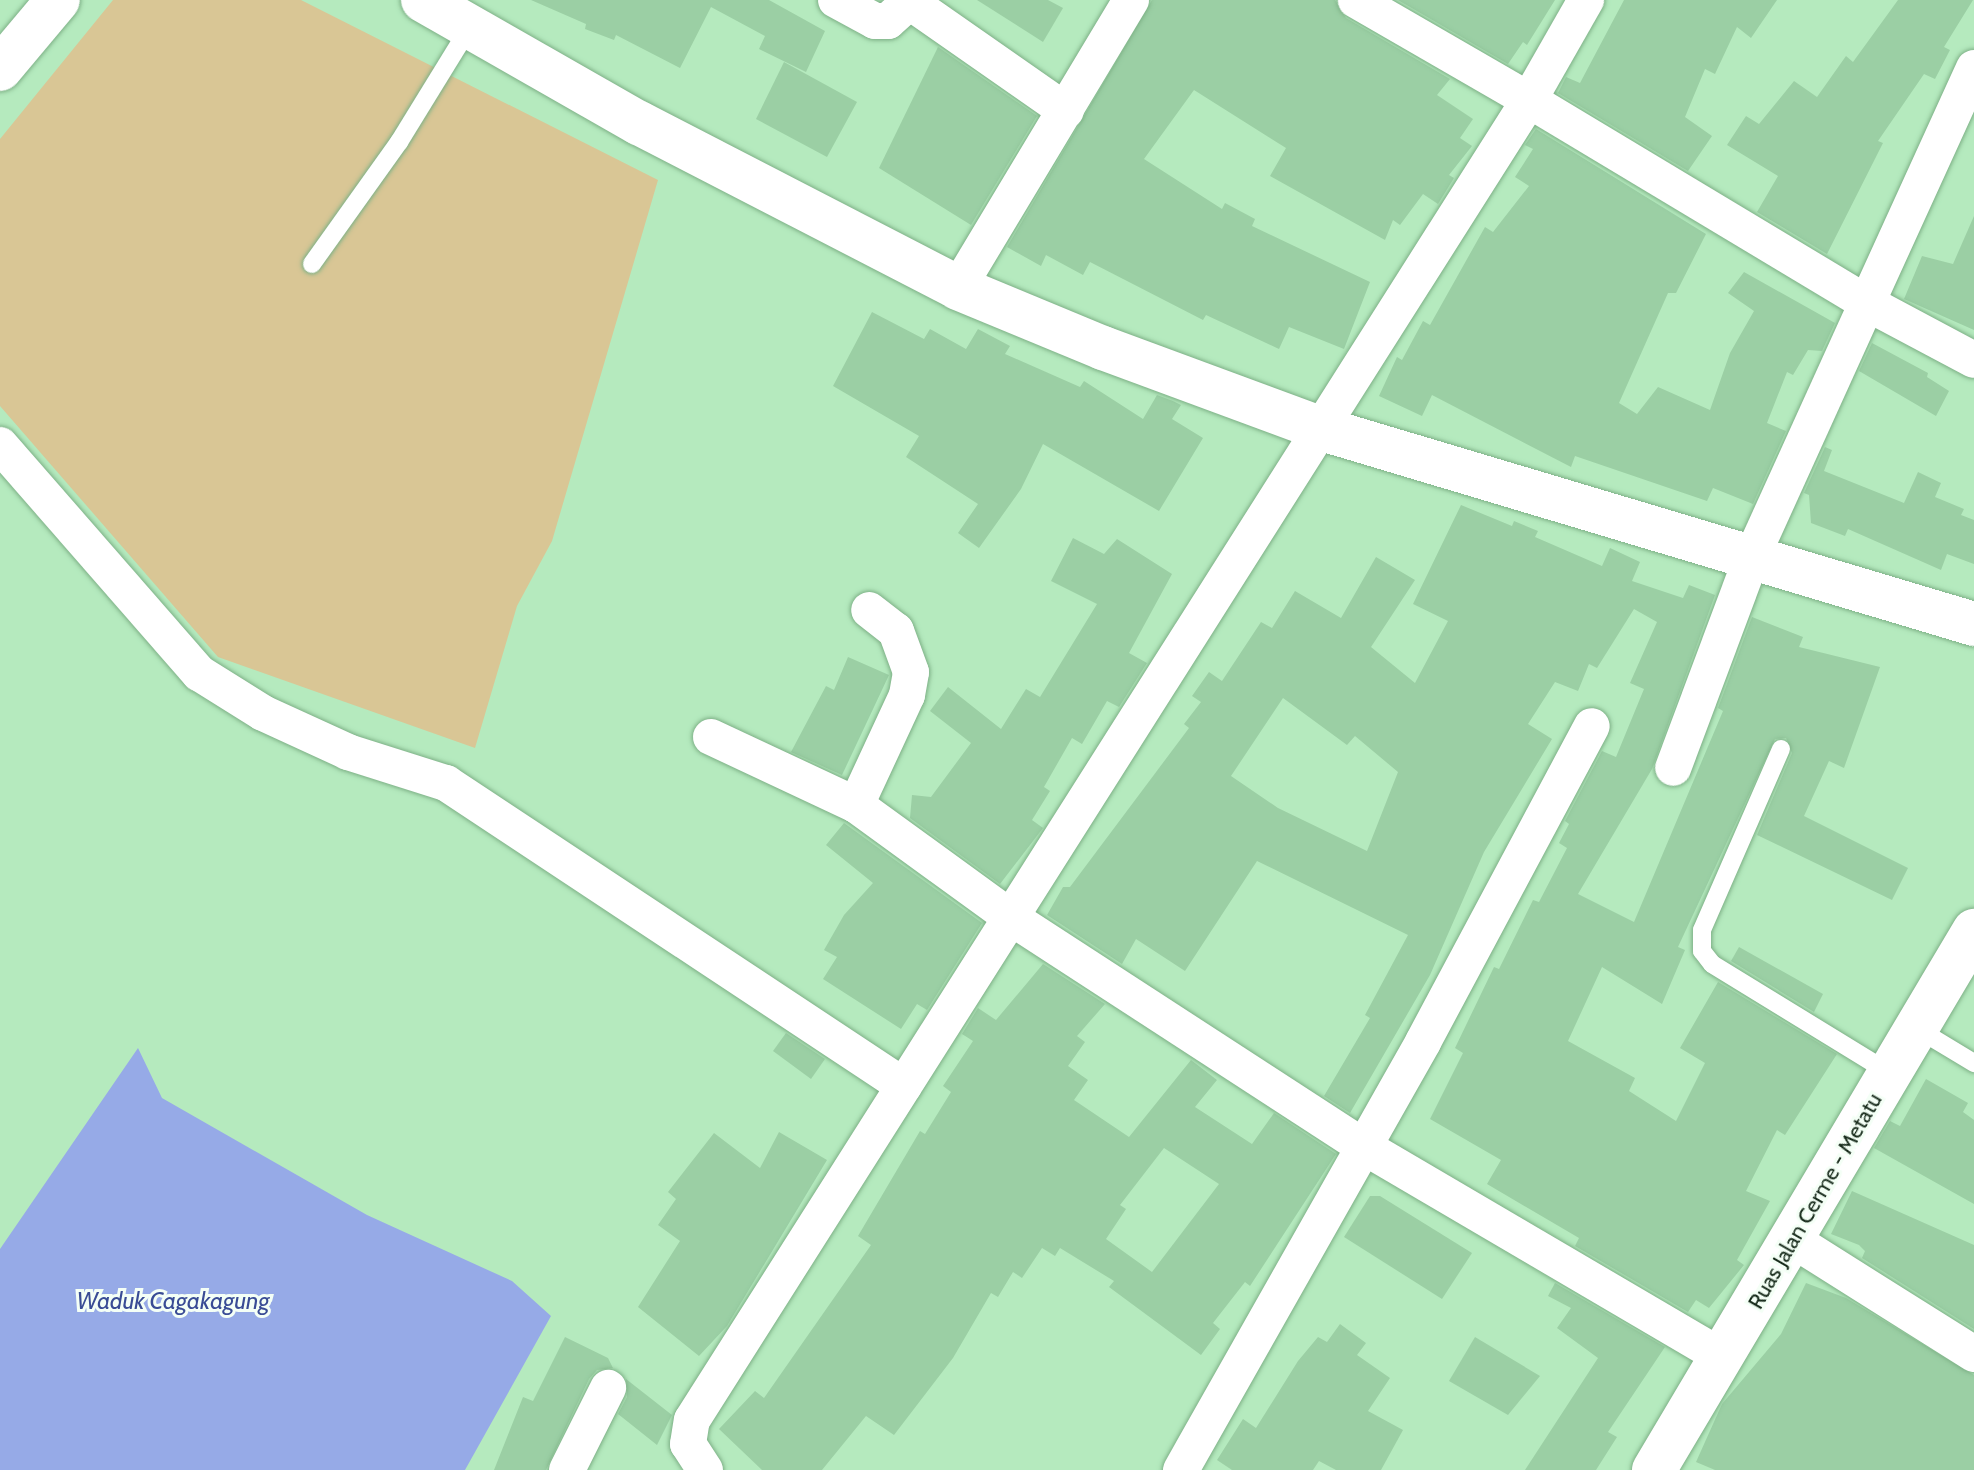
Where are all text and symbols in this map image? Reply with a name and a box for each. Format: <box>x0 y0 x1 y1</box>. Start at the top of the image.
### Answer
street label: Ruas Jalan Cerme - Metatu <box>1742 1088 1888 1314</box>
water label: Waduk Cagakagung <box>77 1287 269 1315</box>

